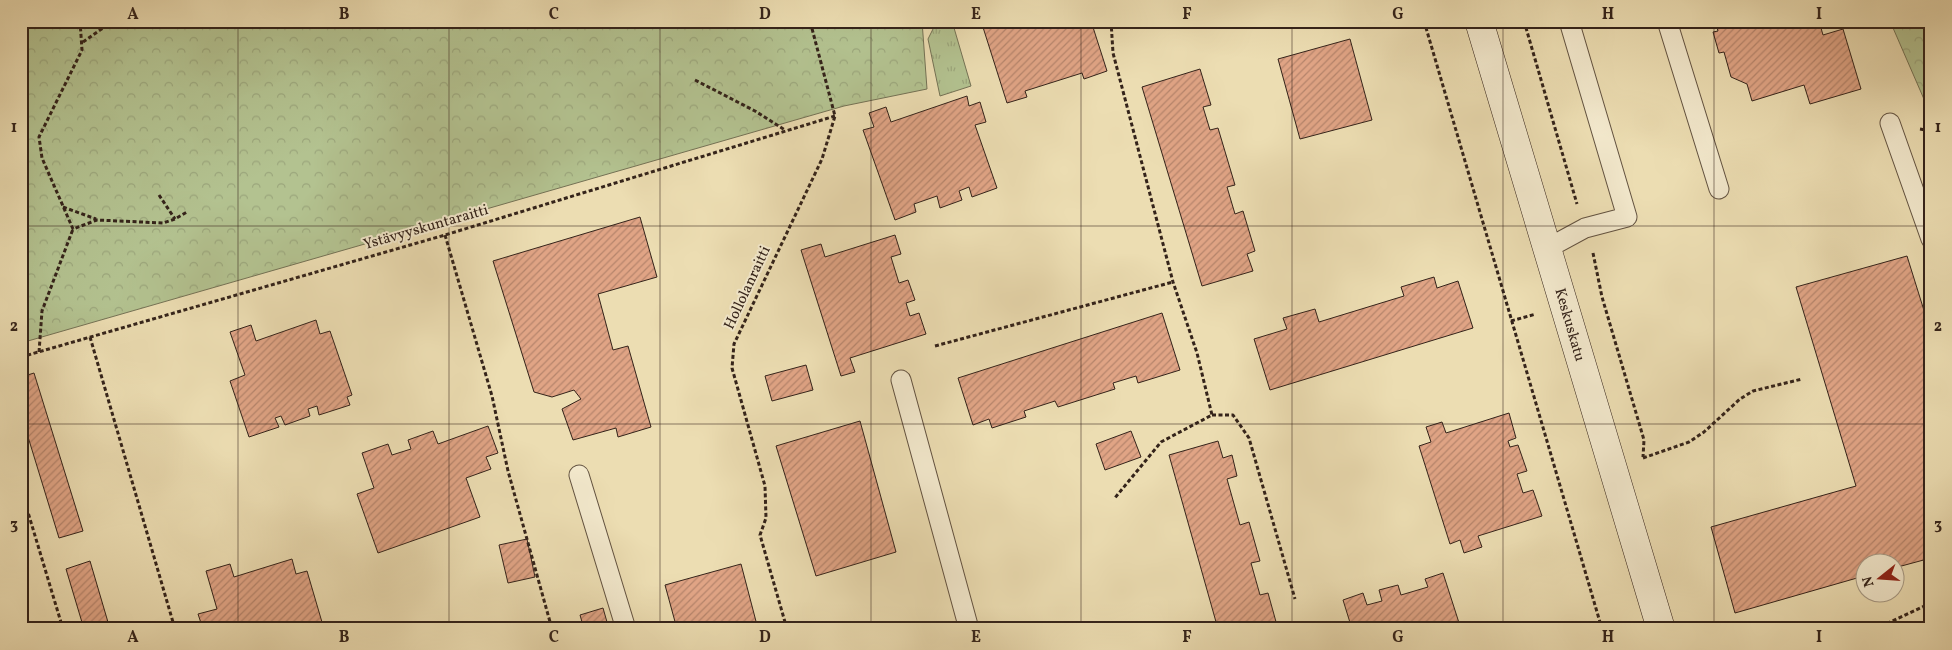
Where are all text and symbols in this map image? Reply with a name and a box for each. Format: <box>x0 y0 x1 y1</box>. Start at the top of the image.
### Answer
text: A <box>127 4 139 26</box>
text: B <box>339 4 350 26</box>
text: C <box>549 4 559 26</box>
text: D <box>759 4 771 26</box>
text: E <box>971 4 981 26</box>
text: F <box>1182 4 1192 26</box>
text: G <box>1392 4 1404 26</box>
text: H <box>1602 4 1614 26</box>
text: I <box>1816 4 1822 26</box>
text: 1 <box>11 117 17 139</box>
text: 1 <box>1935 117 1941 139</box>
street label: Ystävyyskuntaraitti <box>361 200 491 256</box>
street label: Hollolanraitti <box>719 243 777 333</box>
street label: Keskuskatu <box>1549 286 1589 364</box>
text: 2 <box>10 316 18 338</box>
text: 2 <box>1934 316 1942 338</box>
text: 3 <box>10 514 18 536</box>
text: 3 <box>1934 514 1942 536</box>
north arrow <box>1854 552 1904 602</box>
text: N <box>1858 574 1880 589</box>
text: A <box>127 627 139 649</box>
text: B <box>339 627 350 649</box>
text: C <box>549 627 559 649</box>
text: D <box>759 627 771 649</box>
text: E <box>971 627 981 649</box>
text: F <box>1182 627 1192 649</box>
text: G <box>1392 627 1404 649</box>
text: H <box>1602 627 1614 649</box>
text: I <box>1816 627 1822 649</box>

